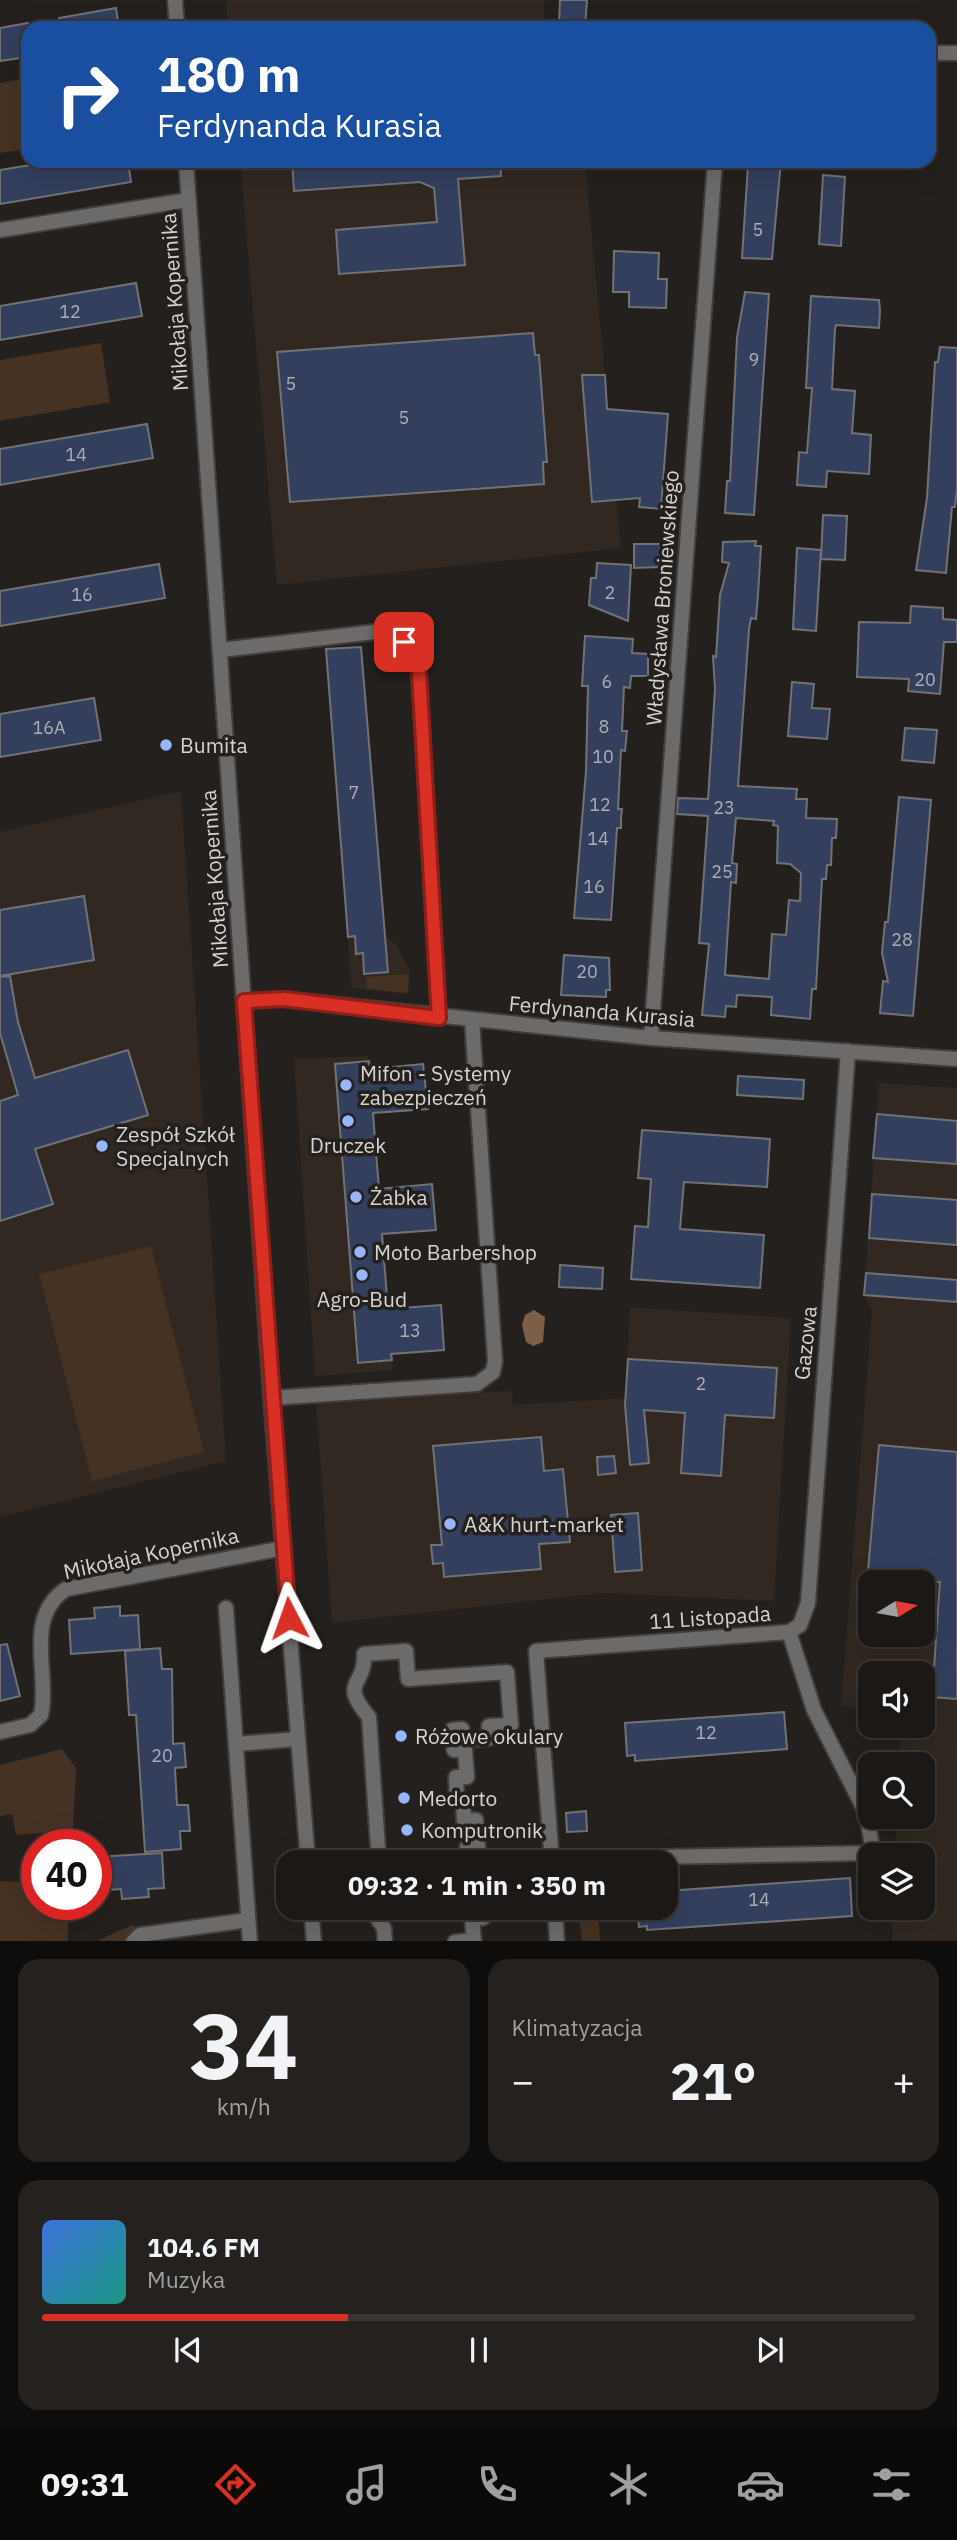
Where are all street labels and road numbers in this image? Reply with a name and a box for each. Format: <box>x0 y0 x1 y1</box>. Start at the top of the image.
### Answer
street label: Mikołaja Kopernika <box>154 212 194 392</box>
street label: Władysława Broniewskiego <box>639 469 685 727</box>
street label: Mikołaja Kopernika <box>194 789 234 969</box>
street label: Ferdynanda Kurasia <box>508 989 696 1033</box>
street label: Gazowa <box>787 1305 823 1381</box>
street label: Mikołaja Kopernika <box>61 1521 241 1585</box>
street label: 11 Listopada <box>648 1599 772 1635</box>

